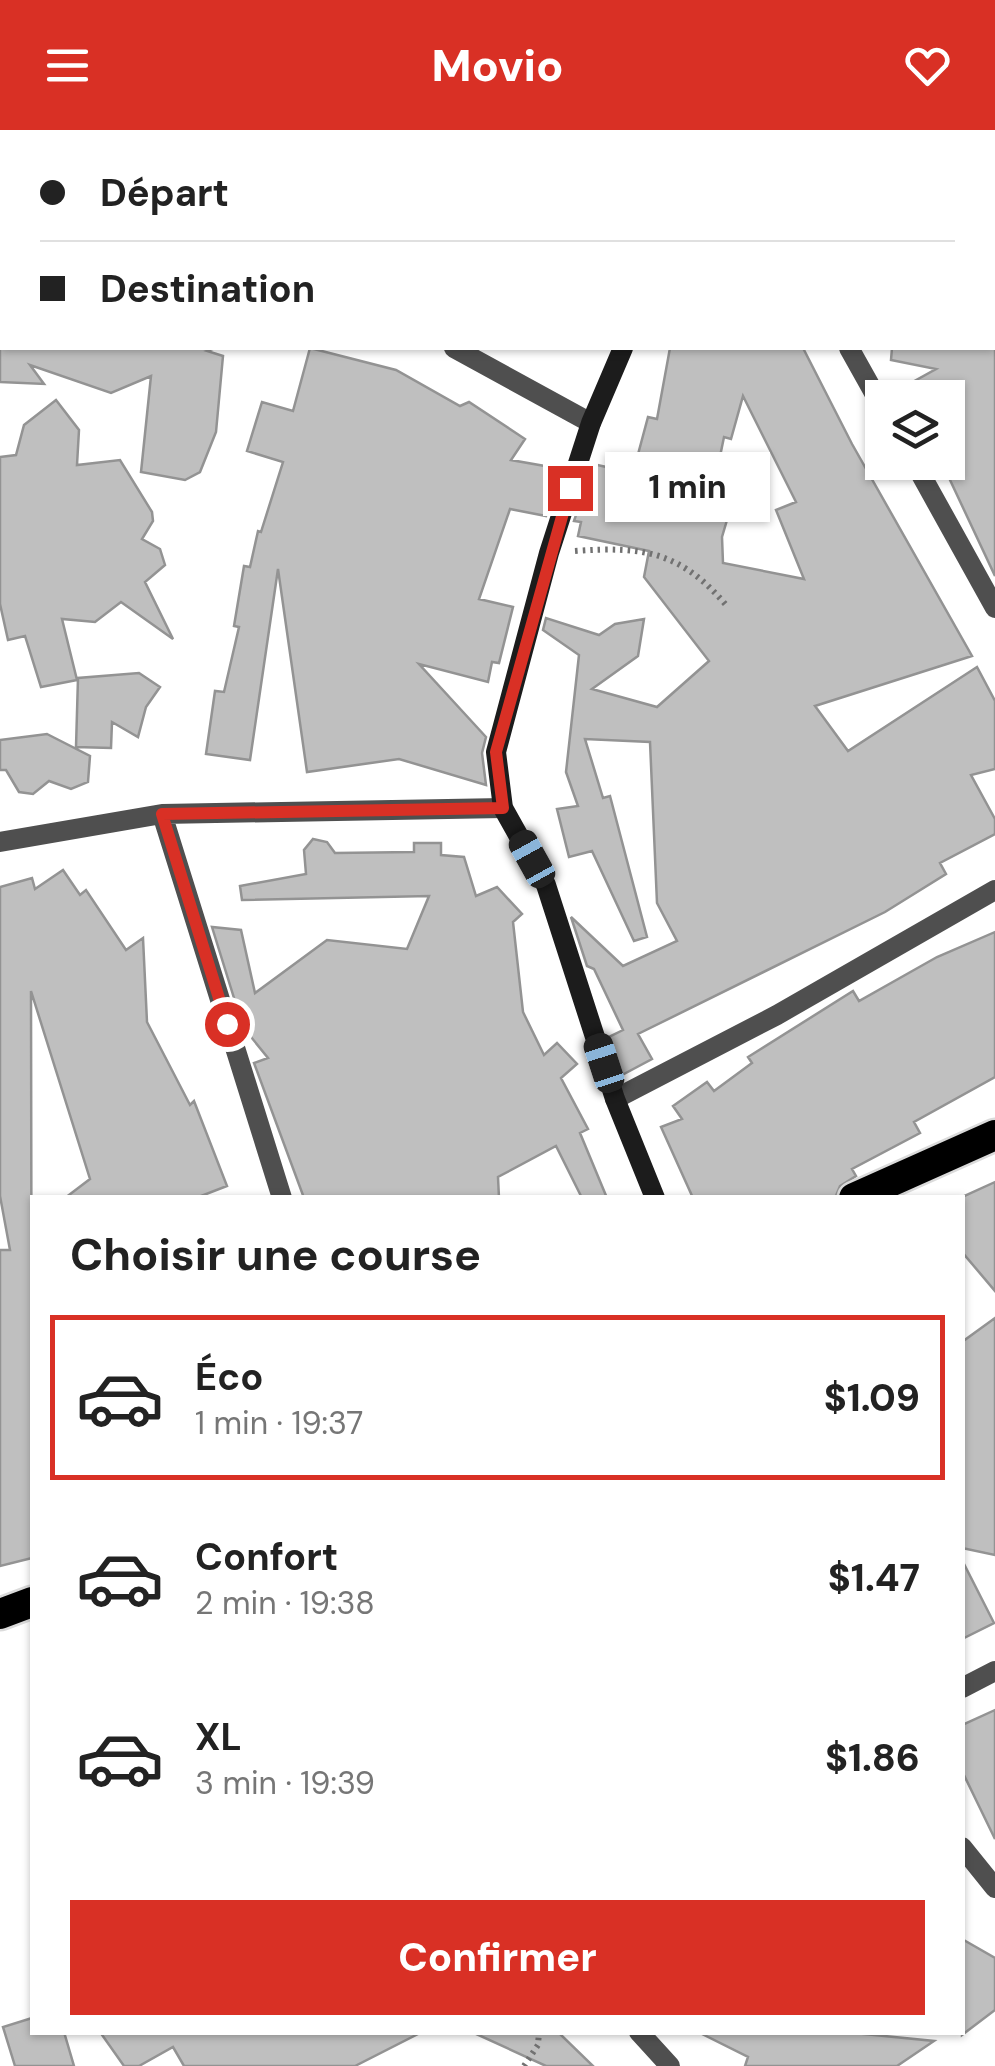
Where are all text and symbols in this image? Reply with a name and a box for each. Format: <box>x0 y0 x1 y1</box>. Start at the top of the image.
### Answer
text: Movio <box>431 36 564 95</box>
icon: menu <box>40 38 95 93</box>
icon: heart <box>900 38 955 93</box>
text: Départ <box>100 168 229 218</box>
text: Destination <box>100 264 315 314</box>
map controls <box>865 380 965 480</box>
button: layers <box>865 380 965 480</box>
callout: 1 min <box>605 453 770 523</box>
route end <box>548 466 593 511</box>
text: 1 min <box>648 466 727 508</box>
car <box>504 825 560 893</box>
route start <box>205 1002 250 1047</box>
car <box>580 1030 628 1096</box>
text: Choisir une course <box>70 1225 481 1284</box>
text: Éco <box>195 1352 263 1402</box>
icon: car <box>75 1353 165 1443</box>
text: $1.09 <box>824 1373 920 1423</box>
text: 1 min · 19:37 <box>195 1402 363 1444</box>
text: Confort <box>195 1532 338 1582</box>
icon: car <box>75 1533 165 1623</box>
text: $1.47 <box>828 1553 920 1603</box>
text: 2 min · 19:38 <box>195 1582 375 1624</box>
text: XL <box>195 1712 242 1762</box>
icon: car <box>75 1713 165 1803</box>
text: $1.86 <box>825 1733 920 1783</box>
text: 3 min · 19:39 <box>195 1762 375 1804</box>
button: Confirmer <box>70 1900 925 2015</box>

